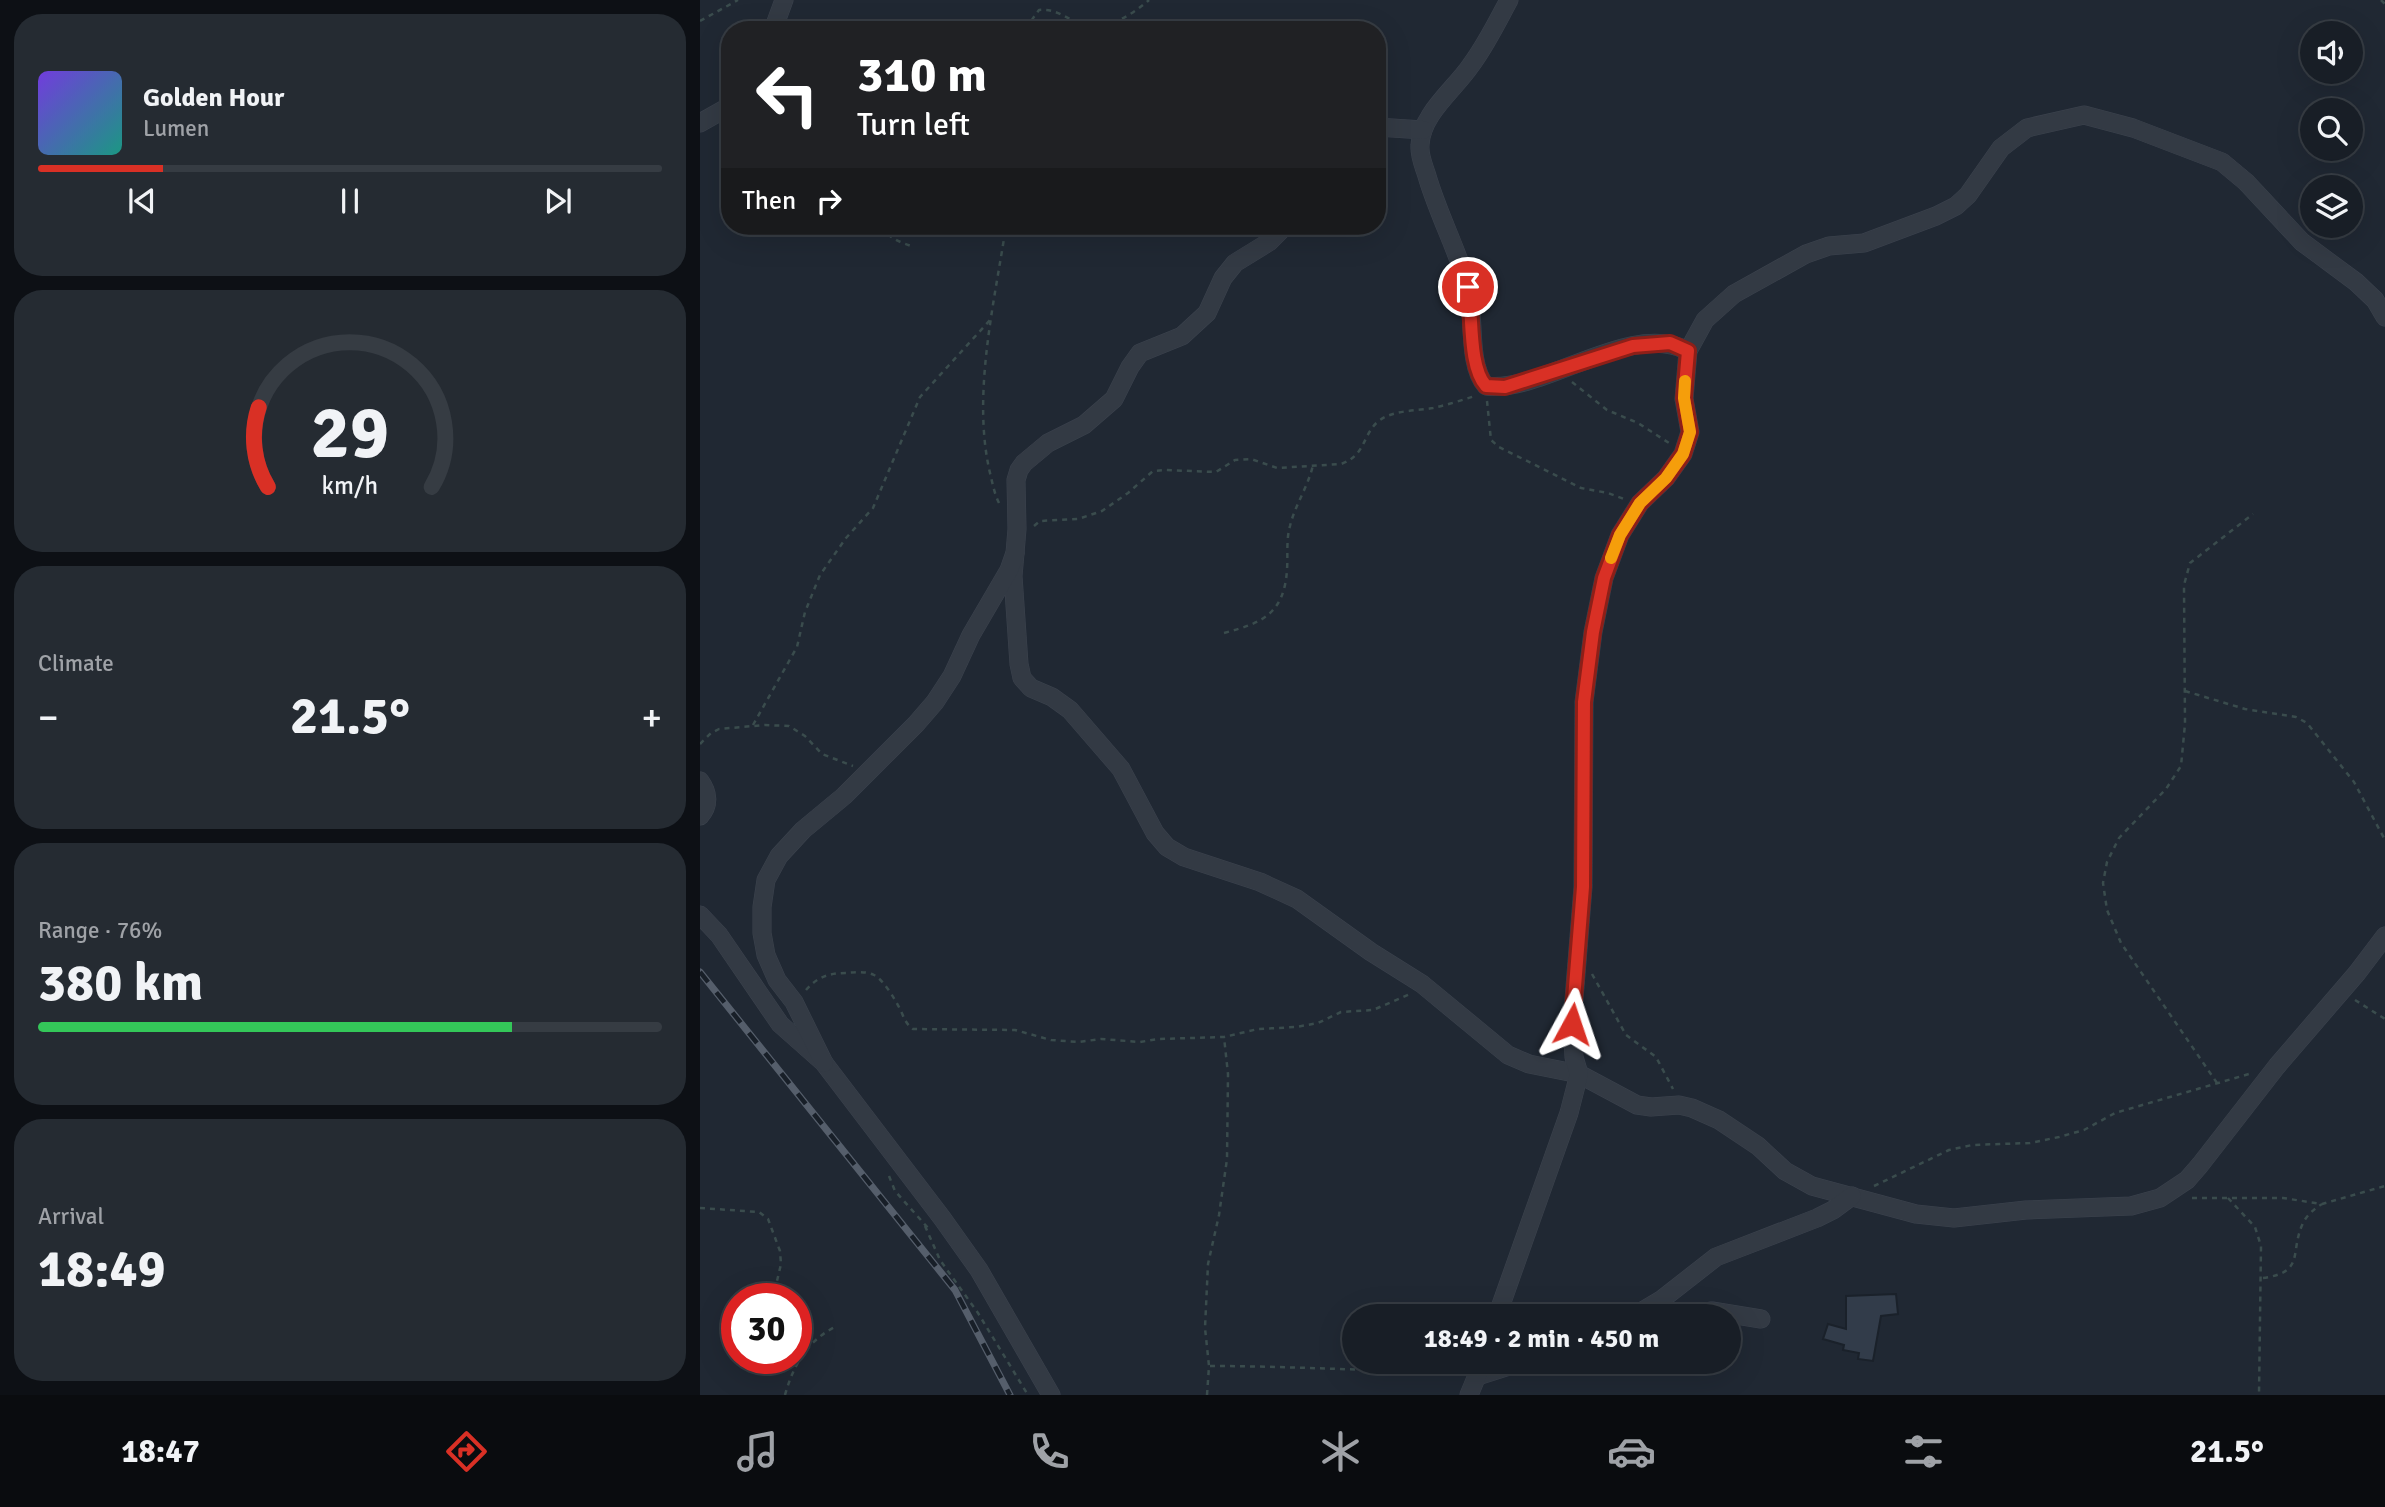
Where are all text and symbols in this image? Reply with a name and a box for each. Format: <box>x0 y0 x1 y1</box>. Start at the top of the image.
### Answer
map controls <box>2300 21 2363 238</box>
button: sound <box>2300 21 2363 84</box>
text: 310 m <box>857 45 987 105</box>
icon: left <box>742 49 833 140</box>
text: Golden Hour <box>143 82 284 114</box>
button: search <box>2300 98 2363 161</box>
text: Turn left <box>857 105 970 144</box>
text: Lumen <box>143 114 209 143</box>
button: layers <box>2300 175 2363 238</box>
icon: previous <box>123 182 161 220</box>
icon: pause <box>331 182 369 220</box>
icon: next <box>539 182 577 220</box>
icon: right <box>810 182 848 220</box>
text: Then <box>742 185 796 217</box>
pin <box>1438 257 1498 317</box>
icon: arrive <box>1449 268 1487 306</box>
text: 29 <box>311 390 389 479</box>
text: km/h <box>322 470 378 501</box>
text: Climate <box>38 649 114 678</box>
text: 21.5° <box>290 684 410 748</box>
text: − <box>38 694 59 741</box>
text: + <box>641 694 662 741</box>
text: Range · 76% <box>38 916 162 945</box>
text: 380 km <box>38 951 203 1015</box>
position arrow <box>1535 987 1609 1061</box>
text: Arrival <box>38 1202 104 1231</box>
text: 18:49 <box>38 1237 166 1301</box>
speed limit sign: 30 <box>721 1283 812 1374</box>
text: 18:49 · 2 min · 450 m <box>1424 1323 1659 1355</box>
icon: directions <box>442 1427 491 1476</box>
icon: music <box>733 1427 782 1476</box>
icon: phone <box>1025 1427 1074 1476</box>
icon: climate <box>1316 1427 1365 1476</box>
icon: car <box>1607 1427 1656 1476</box>
icon: filters <box>1899 1427 1948 1476</box>
text: 18:47 <box>121 1432 200 1471</box>
text: 21.5° <box>2190 1432 2264 1471</box>

